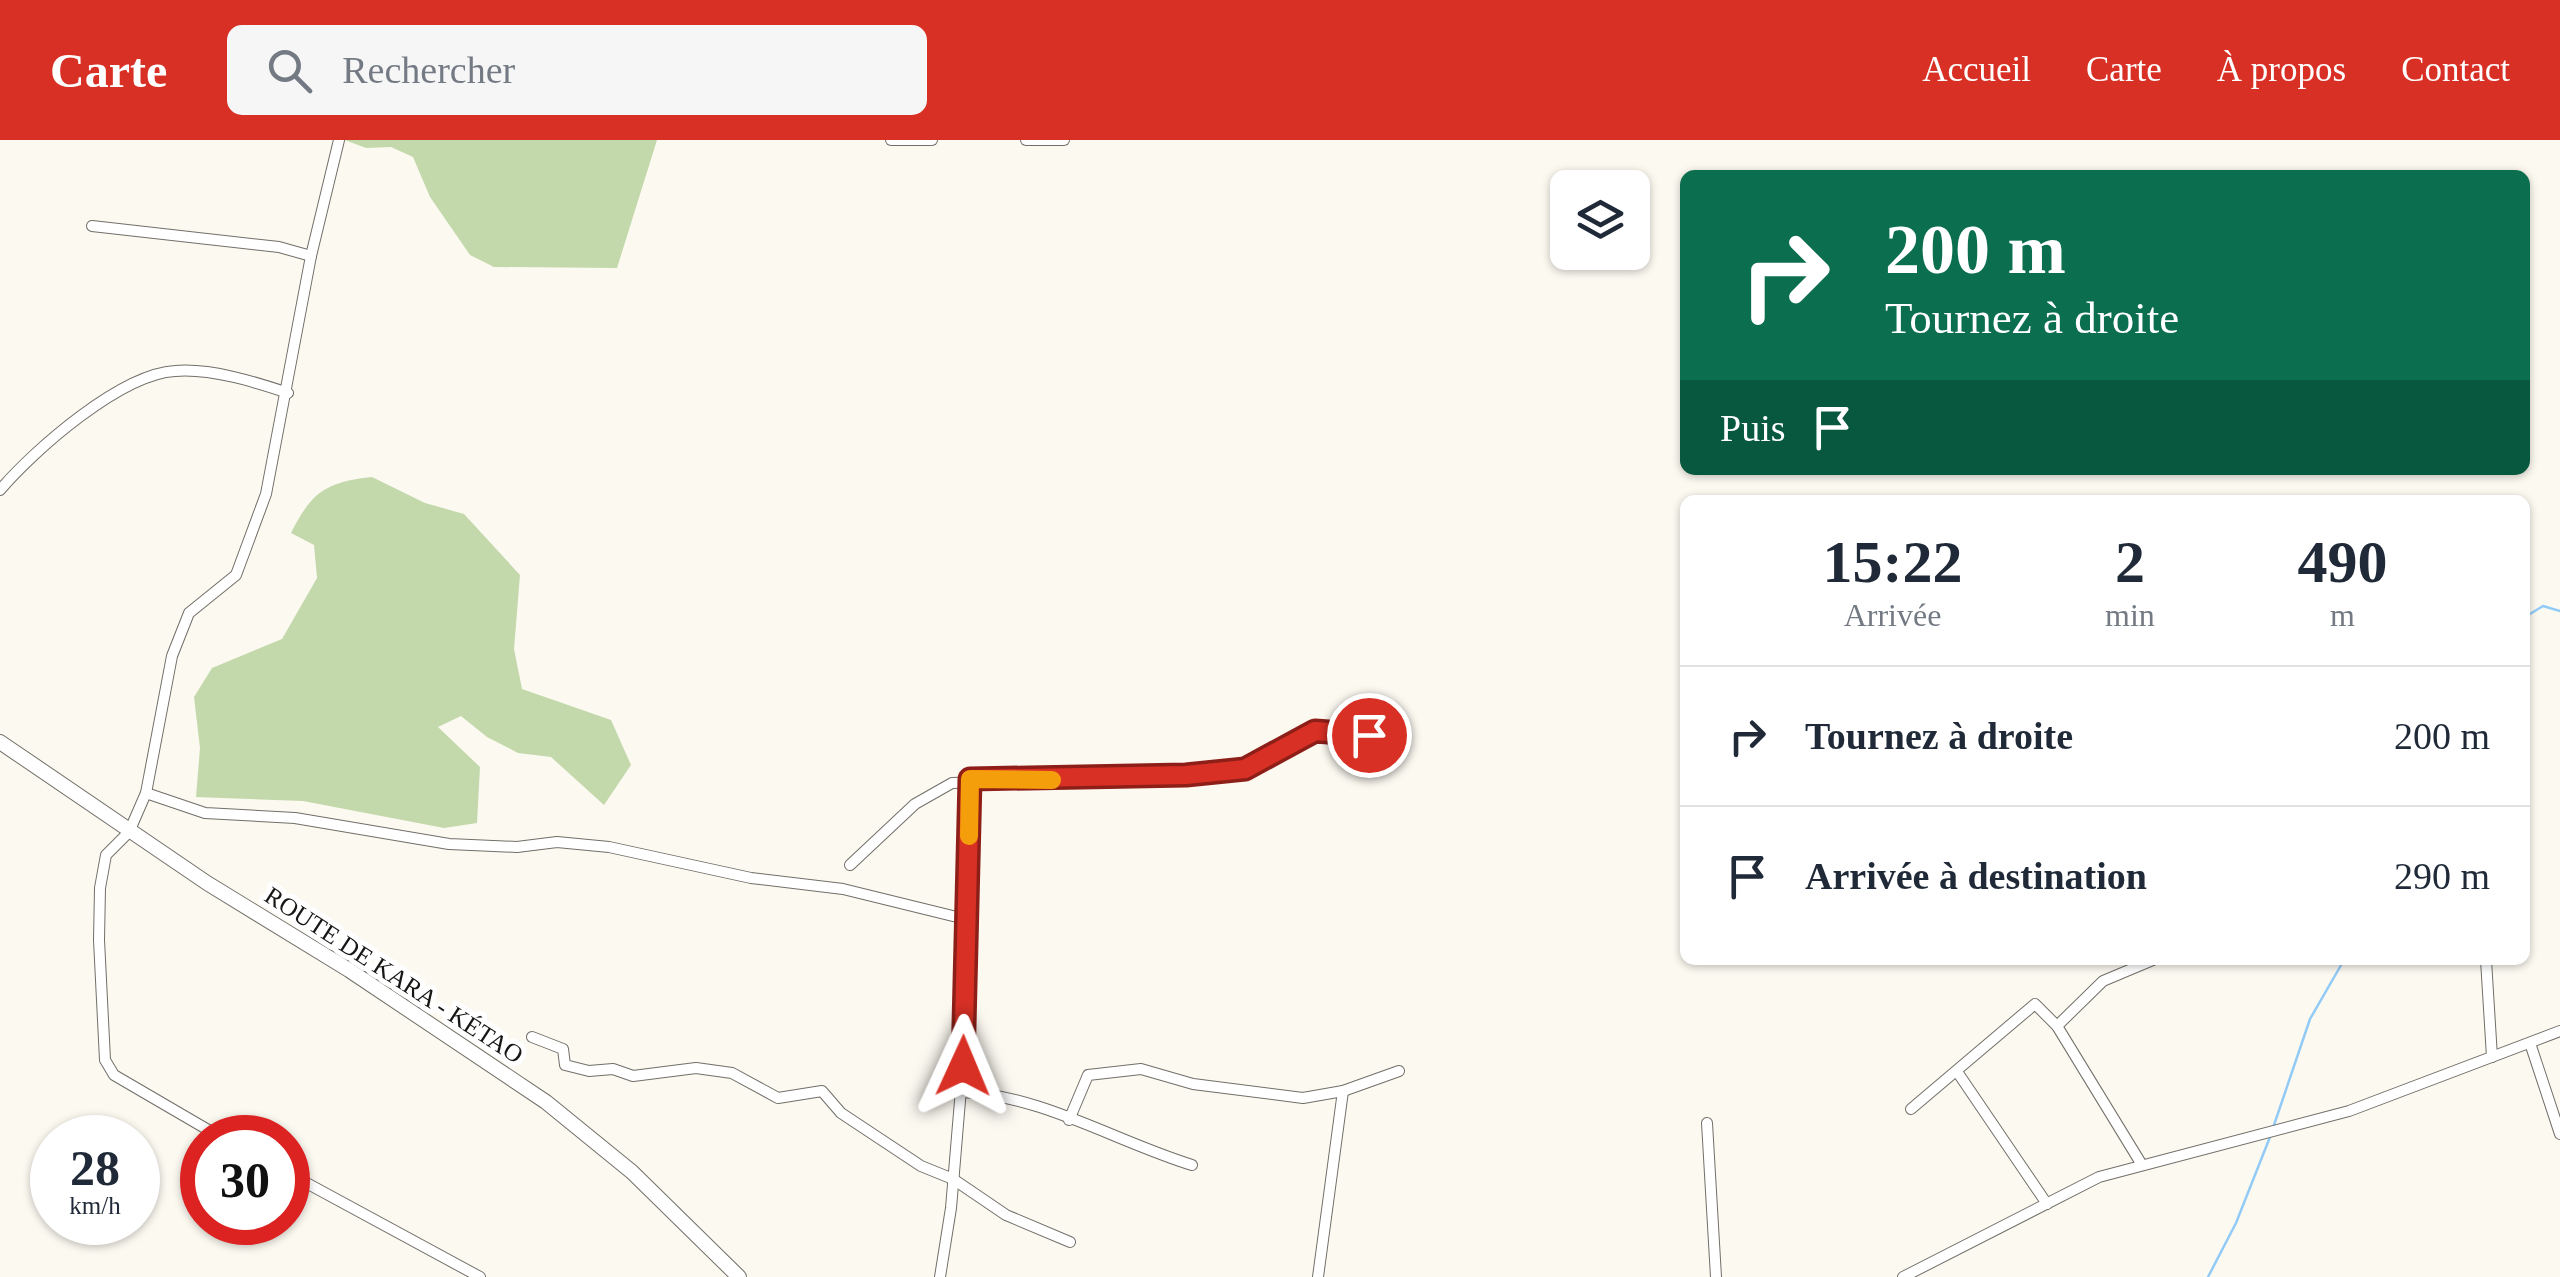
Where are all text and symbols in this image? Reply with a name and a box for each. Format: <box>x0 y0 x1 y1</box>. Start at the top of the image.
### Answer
search box <box>227 25 927 115</box>
icon: search <box>262 43 317 98</box>
text: Carte <box>50 44 167 97</box>
text: Rechercher <box>342 49 515 91</box>
text: Accueil <box>1922 50 2031 89</box>
text: Carte <box>2086 50 2162 89</box>
text: À propos <box>2217 50 2346 89</box>
text: Contact <box>2401 50 2510 89</box>
map controls <box>1550 170 1650 270</box>
button: layers <box>1550 170 1650 270</box>
icon: right <box>1720 210 1850 340</box>
text: 200 m <box>1885 211 2066 288</box>
text: Tournez à droite <box>1885 293 2179 343</box>
icon: arrive <box>1805 400 1860 455</box>
text: Puis <box>1720 407 1785 449</box>
text: 15:22 <box>1823 529 1963 595</box>
text: 2 <box>2115 529 2145 595</box>
text: 490 <box>2297 529 2387 595</box>
text: Arrivée <box>1844 597 1941 633</box>
text: min <box>2105 597 2155 633</box>
text: m <box>2330 597 2355 633</box>
pin <box>1327 693 1412 778</box>
icon: arrive <box>1342 708 1397 763</box>
icon: right <box>1720 709 1775 764</box>
text: Tournez à droite <box>1805 715 2073 757</box>
text: 200 m <box>2394 715 2490 757</box>
icon: arrive <box>1720 849 1775 904</box>
text: Arrivée à destination <box>1805 855 2147 897</box>
text: 290 m <box>2394 855 2490 897</box>
street label: ROUTE DE KARA - KÉTAO <box>260 881 528 1069</box>
position arrow <box>911 1014 1015 1118</box>
speed limit sign: 30 <box>180 1115 310 1245</box>
text: 28 <box>70 1140 120 1196</box>
text: km/h <box>69 1192 121 1219</box>

